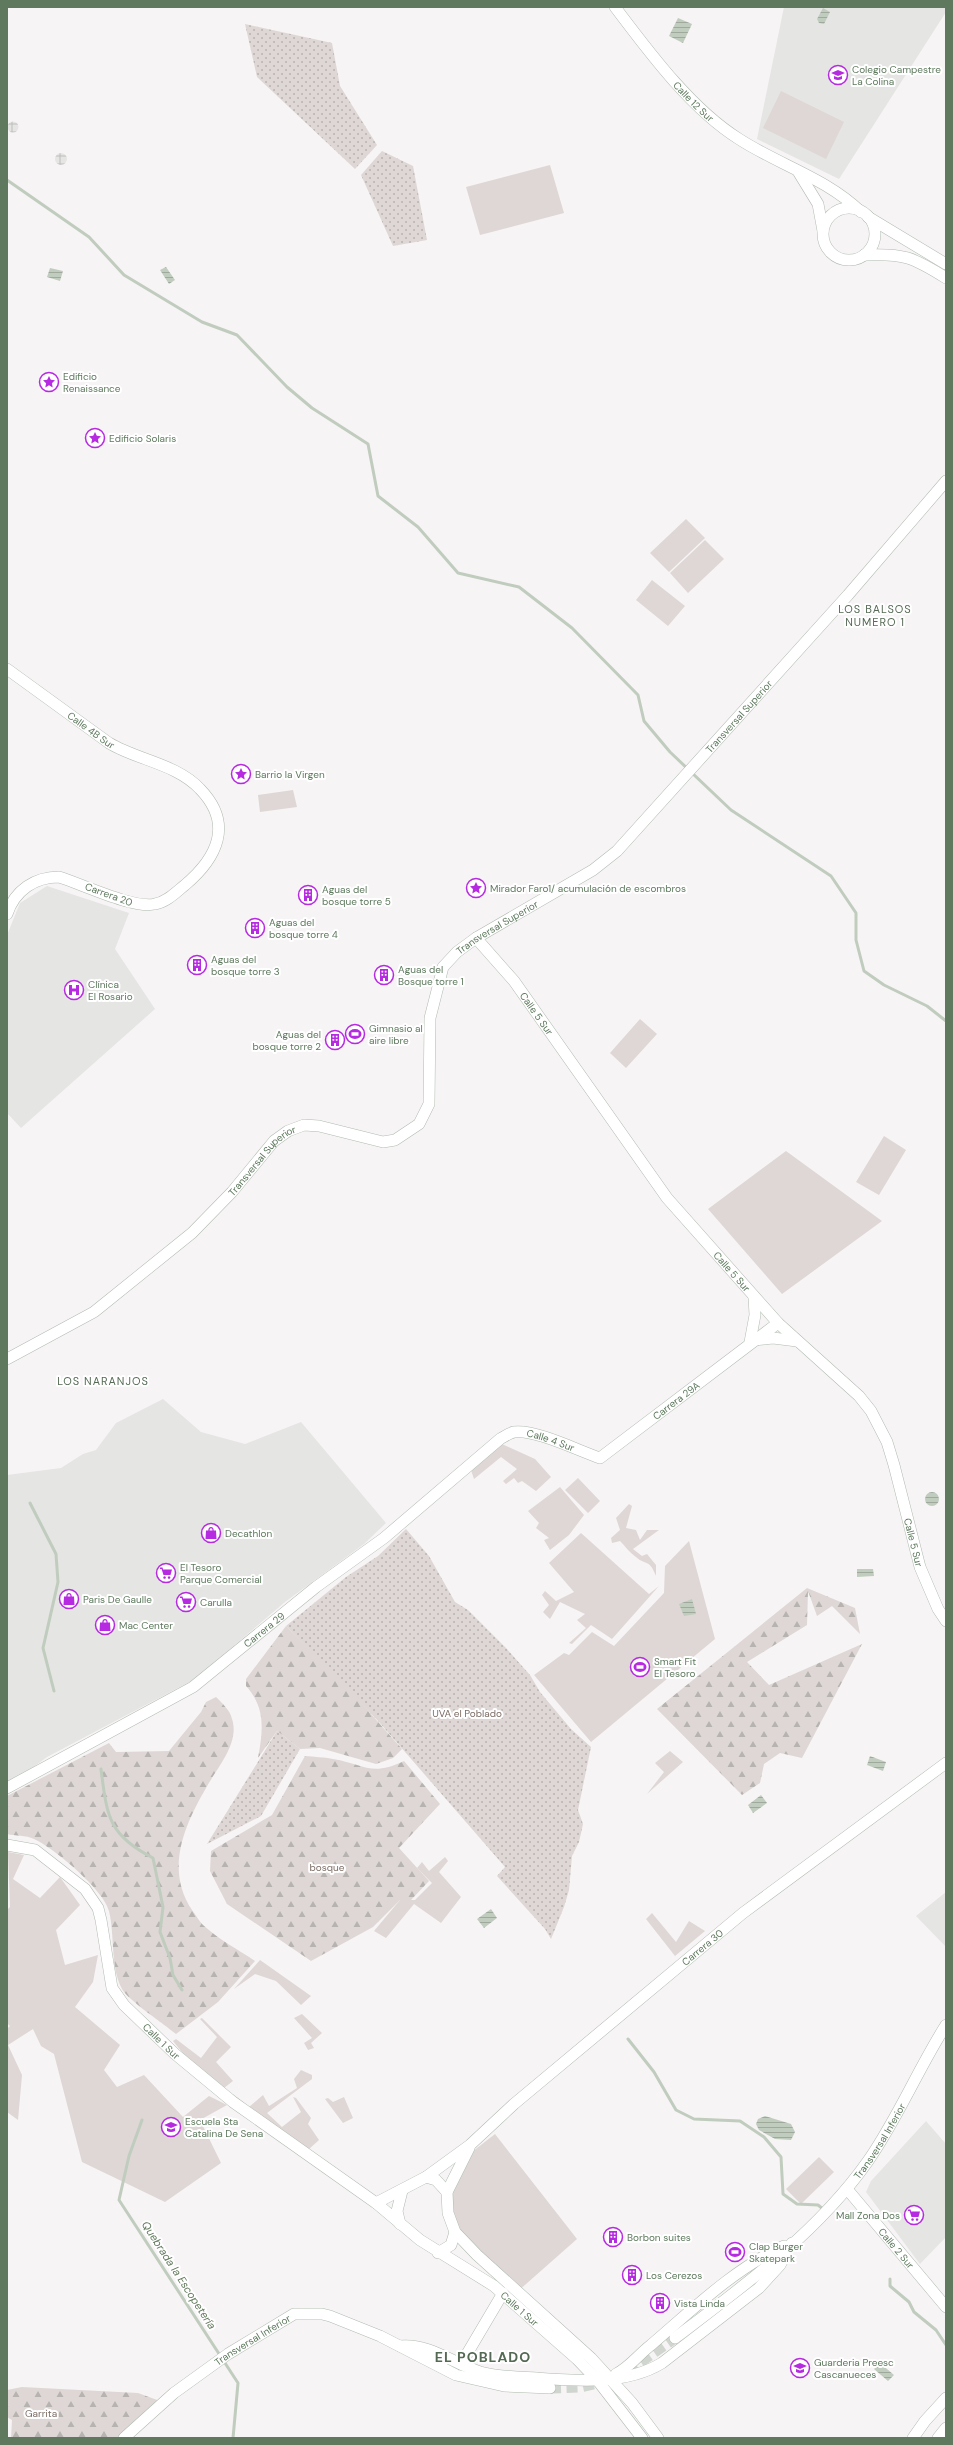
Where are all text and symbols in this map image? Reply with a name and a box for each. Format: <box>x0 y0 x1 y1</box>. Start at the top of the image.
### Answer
place label: Colegio Campestre La Colina <box>852 63 941 88</box>
school or university icon: Colegio Campestre La Colina <box>827 64 849 86</box>
street label: Calle 12 Sur <box>670 79 717 125</box>
place label: Edificio Renaissance <box>63 370 121 395</box>
place icon: Edificio Renaissance <box>38 371 60 393</box>
place icon: Edificio Solaris <box>84 427 106 449</box>
place label: Edificio Solaris <box>109 432 176 445</box>
district label: LOS BALSOS NUMERO 1 <box>838 602 912 629</box>
street label: Transversal Superior <box>703 677 775 756</box>
street label: Calle 4B Sur <box>65 709 117 752</box>
place icon: Barrio la Virgen <box>230 763 252 785</box>
place label: Barrio la Virgen <box>255 768 325 781</box>
place icon: Mirador Faro1/ acumulación de escombros <box>465 877 487 899</box>
street label: Carrera 20 <box>83 880 135 909</box>
place label: Mirador Faro1/ acumulación de escombros <box>490 882 686 895</box>
place label: Aguas del bosque torre 5 <box>322 883 391 908</box>
building icon: Aguas del bosque torre 5 <box>297 884 319 906</box>
street label: Transversal Superior <box>454 897 541 958</box>
place label: Aguas del bosque torre 4 <box>269 916 338 941</box>
building icon: Aguas del bosque torre 4 <box>244 917 266 939</box>
place label: Aguas del bosque torre 3 <box>211 953 280 978</box>
building icon: Aguas del bosque torre 3 <box>186 954 208 976</box>
place label: Aguas del Bosque torre 1 <box>398 963 464 988</box>
building icon: Aguas del Bosque torre 1 <box>373 964 395 986</box>
place label: Clínica El Rosario <box>88 978 133 1003</box>
hospital icon: Clínica El Rosario <box>63 979 85 1001</box>
street label: Calle 5 Sur <box>517 990 556 1038</box>
place label: Gimnasio al aire libre <box>369 1022 423 1047</box>
sports icon: Gimnasio al aire libre <box>344 1023 366 1045</box>
place label: Aguas del bosque torre 2 <box>252 1028 321 1053</box>
building icon: Aguas del bosque torre 2 <box>324 1029 346 1051</box>
street label: Transversal Superior <box>226 1123 298 1199</box>
street label: Calle 5 Sur <box>710 1249 753 1295</box>
district label: LOS NARANJOS <box>57 1374 149 1388</box>
street label: Carrera 29A <box>650 1379 703 1423</box>
street label: Calle 4 Sur <box>525 1427 577 1455</box>
street label: Calle 5 Sur <box>901 1517 926 1568</box>
shop icon: Decathlon <box>200 1522 222 1544</box>
place label: Decathlon <box>225 1527 272 1540</box>
place label: El Tesoro Parque Comercial <box>180 1561 262 1586</box>
supermarket icon: El Tesoro Parque Comercial <box>155 1562 177 1584</box>
shop icon: Paris De Gaulle <box>58 1588 80 1610</box>
supermarket icon: Carulla <box>175 1591 197 1613</box>
place label: Paris De Gaulle <box>83 1593 152 1606</box>
place label: Carulla <box>200 1596 232 1609</box>
street label: Carrera 29 <box>241 1609 287 1650</box>
shop icon: Mac Center <box>94 1614 116 1636</box>
place label: Mac Center <box>119 1619 173 1632</box>
place label: Smart Fit El Tesoro <box>654 1655 696 1680</box>
sports icon: Smart Fit El Tesoro <box>629 1656 651 1678</box>
park label: UVA el Poblado <box>432 1707 502 1720</box>
park label: bosque <box>310 1861 345 1874</box>
street label: Carrera 30 <box>679 1926 726 1968</box>
street label: Calle 1 Sur <box>140 2021 183 2063</box>
street label: Transversal Inferior <box>851 2101 908 2182</box>
place label: Escuela Sta Catalina De Sena <box>185 2115 263 2140</box>
school or university icon: Escuela Sta Catalina De Sena <box>160 2116 182 2138</box>
supermarket icon: Mall Zona Dos <box>903 2204 925 2226</box>
place label: Mall Zona Dos <box>836 2209 900 2222</box>
water label: Quebrada la Escopetería <box>139 2218 219 2332</box>
street label: Calle 2 Sur <box>875 2225 917 2272</box>
building icon: Borbon suites <box>602 2226 624 2248</box>
place label: Borbon suites <box>627 2231 691 2244</box>
place label: Clap Burger Skatepark <box>749 2240 803 2265</box>
sports icon: Clap Burger Skatepark <box>724 2241 746 2263</box>
building icon: Los Cerezos <box>621 2264 643 2286</box>
place label: Los Cerezos <box>646 2269 702 2282</box>
street label: Calle 1 Sur <box>498 2289 541 2329</box>
building icon: Vista Linda <box>649 2292 671 2314</box>
place label: Vista Linda <box>674 2297 725 2310</box>
street label: Transversal Inferior <box>212 2312 293 2369</box>
district label: EL POBLADO <box>435 2348 531 2366</box>
place label: Guarderia Preesc Cascanueces <box>814 2356 894 2381</box>
school or university icon: Guarderia Preesc Cascanueces <box>789 2357 811 2379</box>
park label: Garrita <box>25 2407 57 2420</box>

